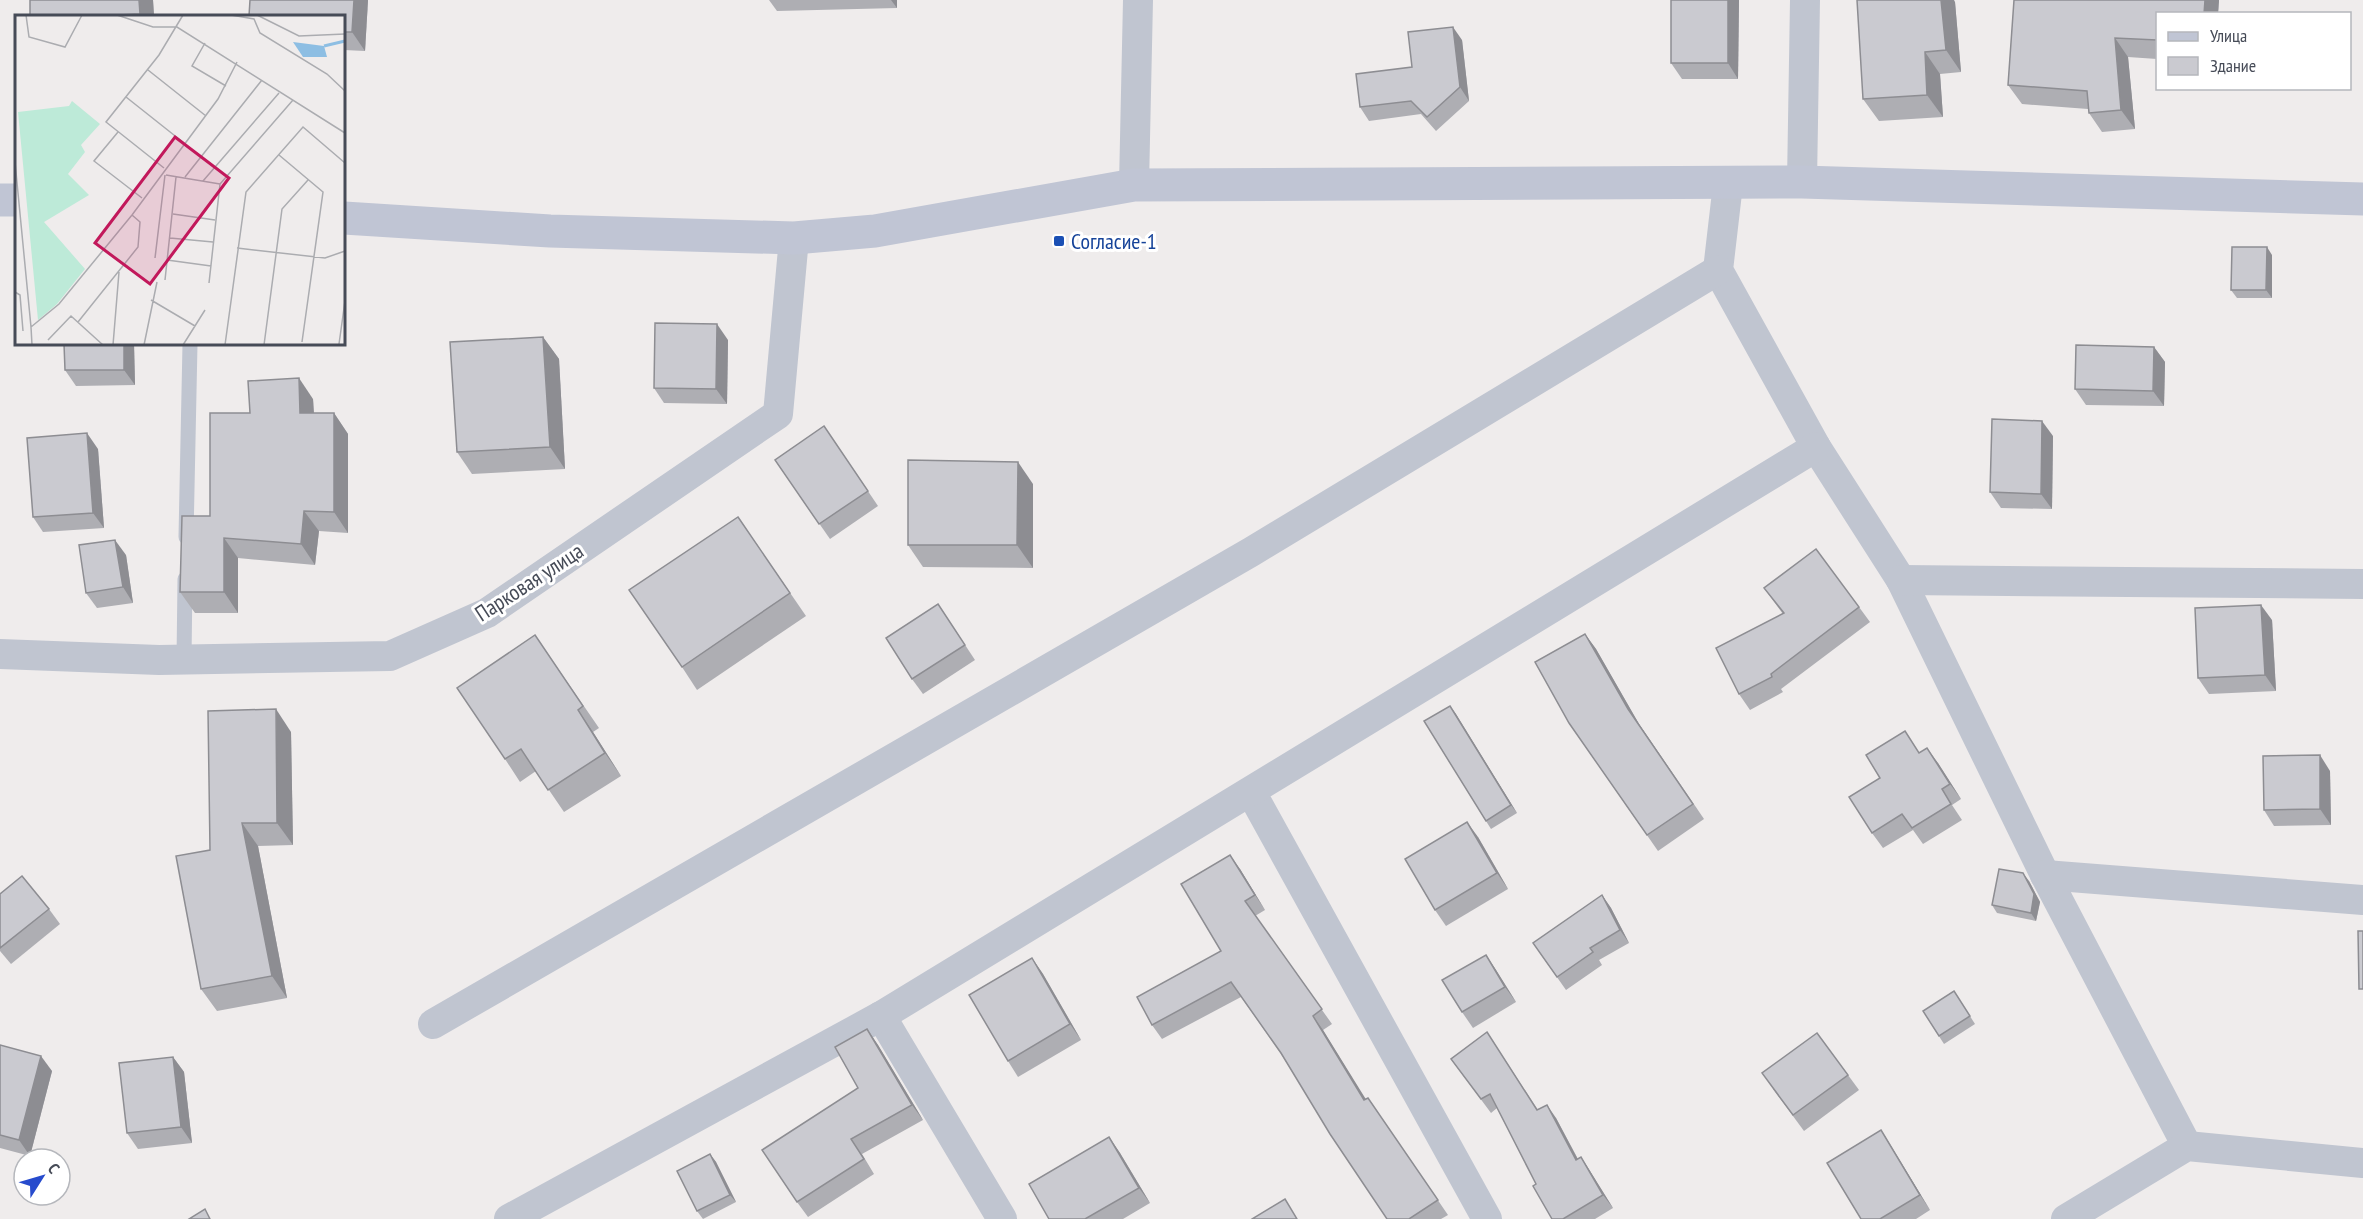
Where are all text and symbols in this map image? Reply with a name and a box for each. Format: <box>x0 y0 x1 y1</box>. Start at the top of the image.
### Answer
legend <box>2156 12 2351 90</box>
inset map <box>15 15 345 345</box>
text: Улица <box>2210 24 2247 47</box>
text: Здание <box>2210 54 2256 77</box>
place label: Согласие-1 <box>1071 227 1157 255</box>
marker: Согласие-1 <box>1052 234 1066 248</box>
street label: Парковая улица <box>470 537 588 627</box>
north arrow <box>12 1147 72 1207</box>
text: С <box>44 1159 65 1177</box>

